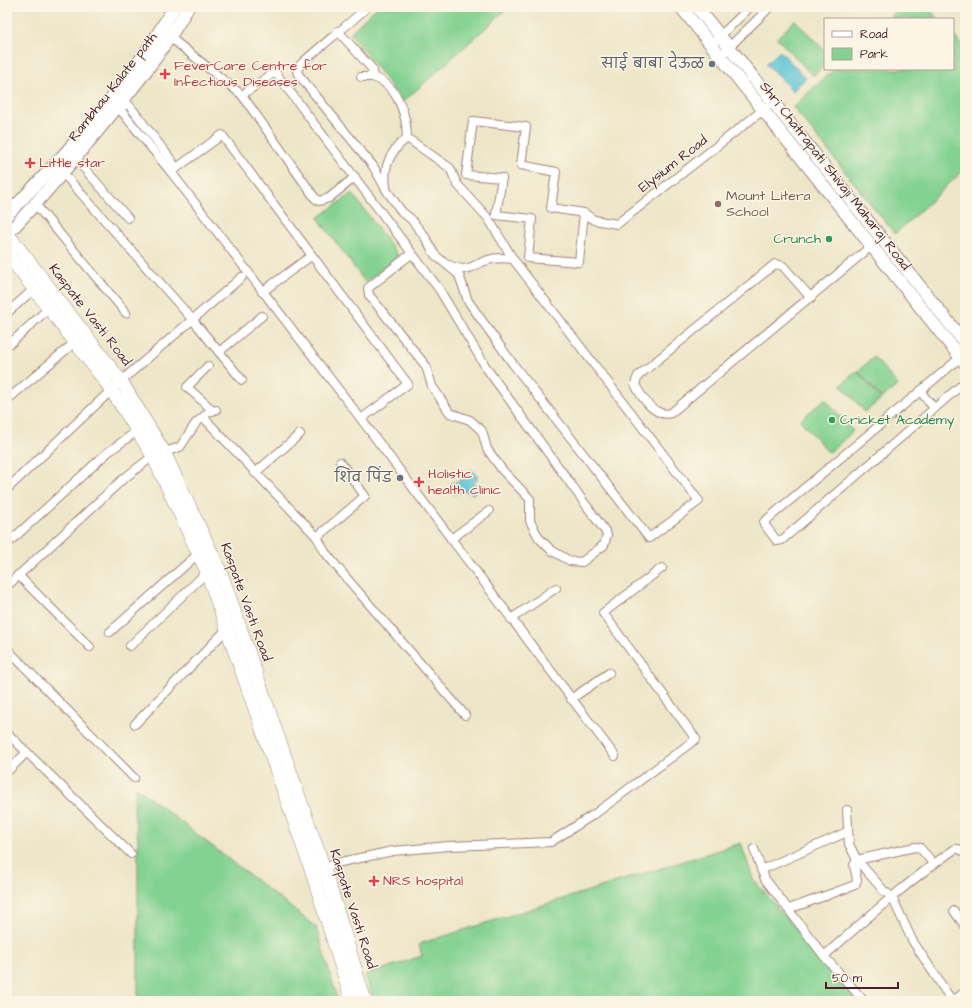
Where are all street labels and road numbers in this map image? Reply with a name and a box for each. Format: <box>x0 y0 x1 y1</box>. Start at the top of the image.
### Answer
street label: Rambhau Kalate path <box>64 28 162 146</box>
street label: Shri Chatrapati Shivaji Maharaj Road <box>755 77 915 275</box>
street label: Elysium Road <box>634 131 712 197</box>
street label: Kaspate Vasti Road <box>44 260 136 370</box>
street label: Kaspate Vasti Road <box>215 540 277 664</box>
street label: Kaspate Vasti Road <box>324 847 382 971</box>

